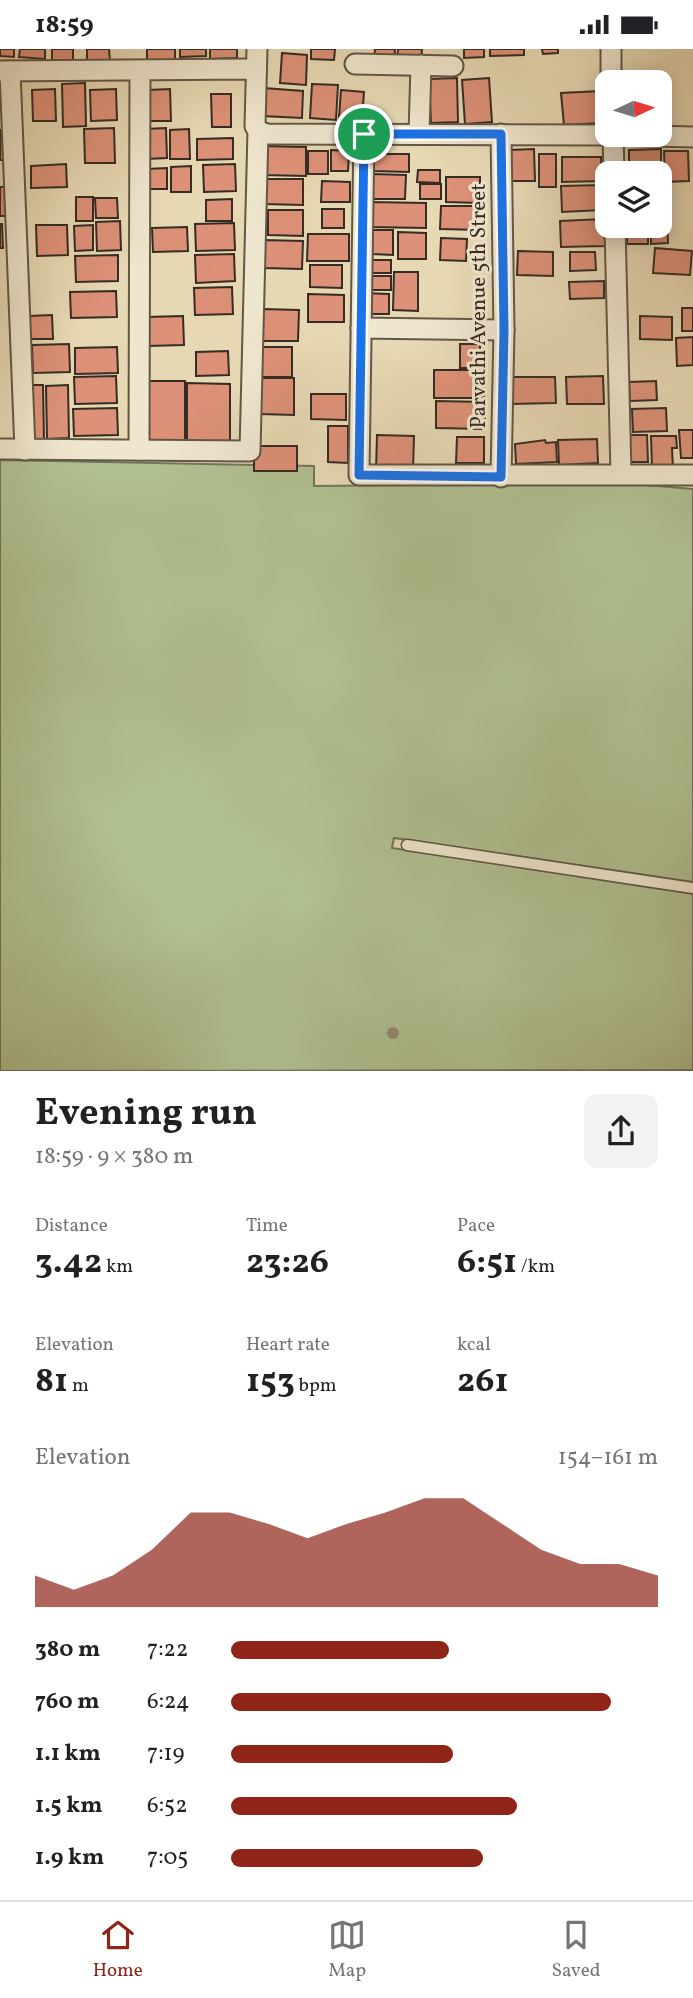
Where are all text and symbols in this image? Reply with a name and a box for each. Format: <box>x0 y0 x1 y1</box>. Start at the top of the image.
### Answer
text: 18:59 <box>35 7 94 43</box>
north arrow <box>595 70 672 147</box>
map controls <box>595 70 672 238</box>
pin <box>334 104 394 164</box>
icon: arrive <box>345 115 383 153</box>
button: layers <box>595 161 672 238</box>
street label: Parvathi Avenue 5th Street <box>465 183 494 429</box>
text: Evening run <box>35 1088 257 1141</box>
button: share <box>584 1094 658 1168</box>
text: 18:59 · 9 × 380 m <box>35 1141 193 1173</box>
text: Distance <box>35 1213 108 1239</box>
text: Time <box>246 1213 288 1239</box>
text: Pace <box>457 1213 495 1239</box>
text: 3.42 <box>35 1239 102 1287</box>
text: 23:26 <box>246 1239 329 1287</box>
text: 6:51 <box>457 1239 517 1287</box>
text: km <box>102 1254 133 1280</box>
text: /km <box>517 1254 555 1280</box>
text: Elevation <box>35 1332 114 1358</box>
text: Heart rate <box>246 1332 330 1358</box>
text: kcal <box>457 1332 491 1358</box>
text: 81 <box>35 1358 68 1406</box>
text: 153 <box>246 1358 295 1406</box>
text: 261 <box>457 1358 509 1406</box>
text: m <box>68 1373 89 1399</box>
text: bpm <box>295 1373 337 1399</box>
text: Elevation <box>35 1442 131 1474</box>
text: 154–161 m <box>558 1442 658 1474</box>
text: 380 m <box>35 1634 100 1666</box>
text: 7:22 <box>147 1634 188 1666</box>
text: 760 m <box>35 1686 99 1718</box>
text: 6:24 <box>147 1686 189 1718</box>
text: 1.1 km <box>35 1738 101 1770</box>
text: 7:19 <box>147 1738 184 1770</box>
text: 1.5 km <box>35 1790 102 1822</box>
text: 6:52 <box>147 1790 187 1822</box>
text: 1.9 km <box>35 1842 104 1874</box>
text: 7:05 <box>147 1842 188 1874</box>
tab: Home <box>93 1916 143 1984</box>
tab: Map <box>328 1916 366 1984</box>
tab: Saved <box>551 1916 600 1984</box>

